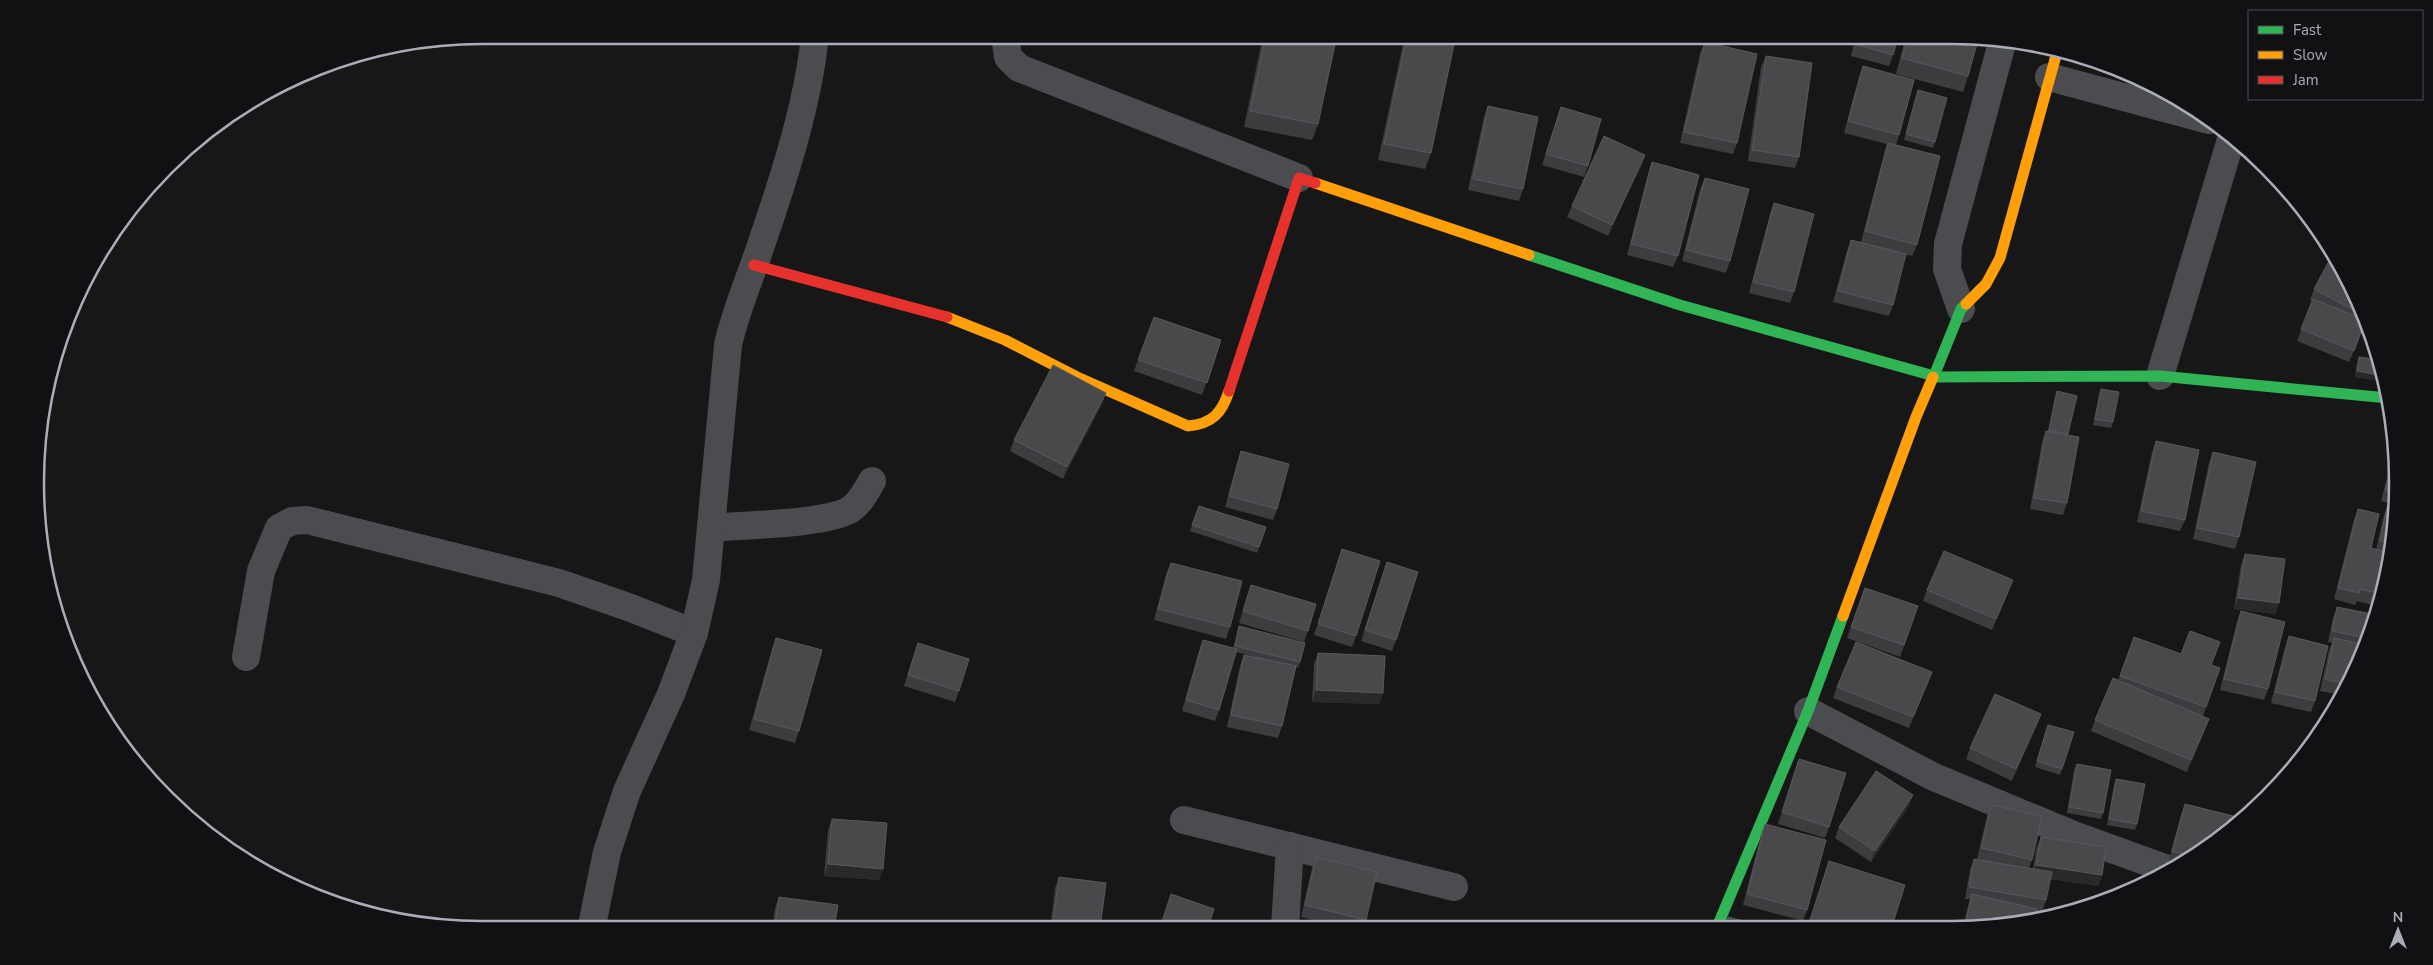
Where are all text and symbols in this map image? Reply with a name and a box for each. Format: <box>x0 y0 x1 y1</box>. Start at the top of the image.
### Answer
legend <box>2248 10 2423 100</box>
text: Fast <box>2293 20 2322 40</box>
text: Slow <box>2293 45 2328 65</box>
text: Jam <box>2292 70 2319 90</box>
north arrow <box>2373 905 2423 955</box>
text: N <box>2393 908 2403 927</box>

